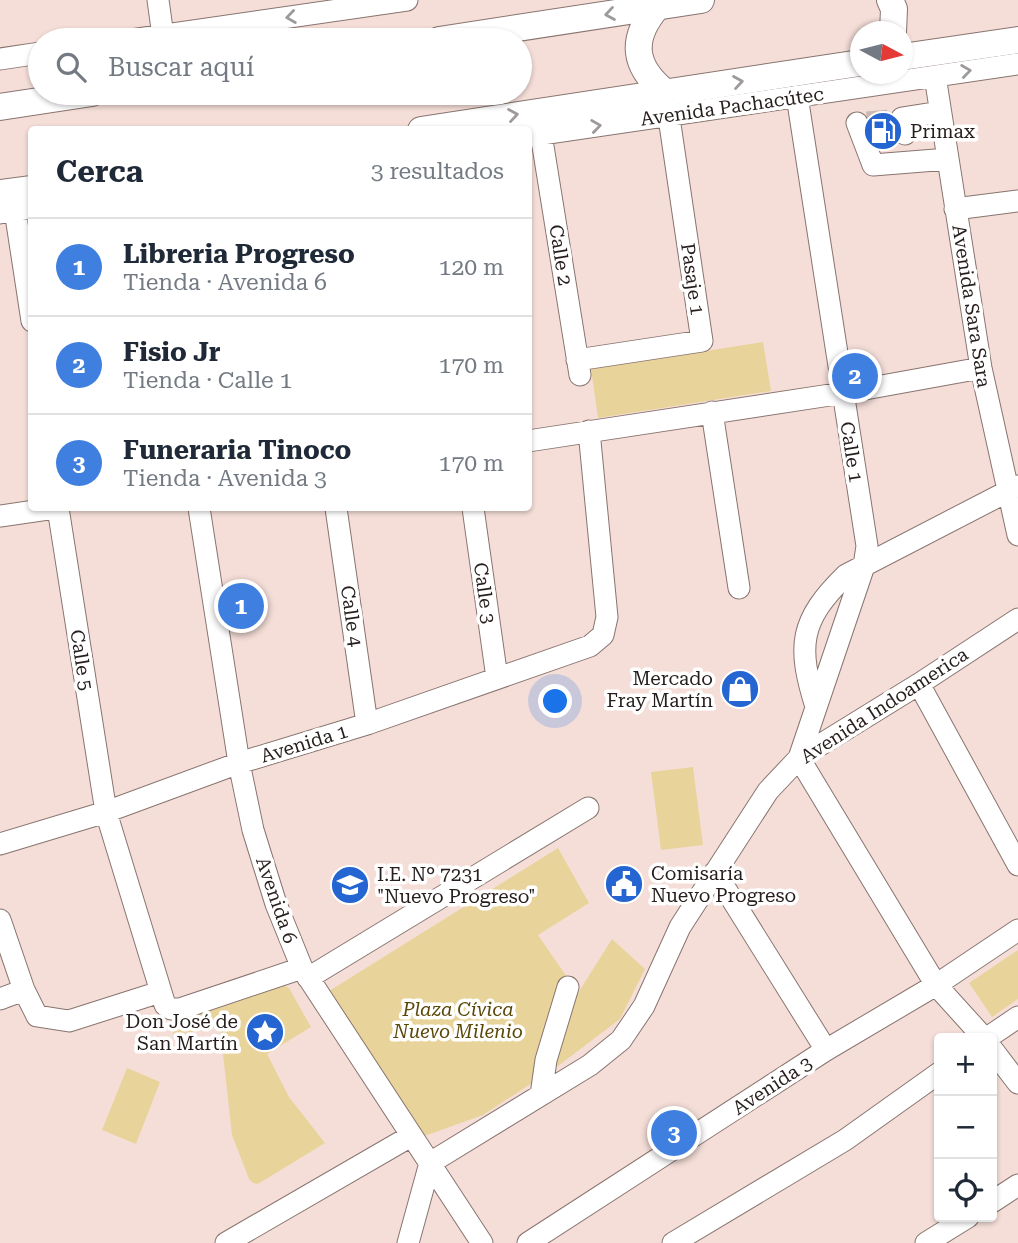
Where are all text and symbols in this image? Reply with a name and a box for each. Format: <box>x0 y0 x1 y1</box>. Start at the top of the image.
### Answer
one-way arrow <box>604 7 616 22</box>
one-way arrow <box>286 9 297 24</box>
north arrow <box>850 21 913 84</box>
search box <box>28 28 532 105</box>
icon: search <box>52 48 90 86</box>
text: Buscar aquí <box>108 52 254 82</box>
one-way arrow <box>961 64 972 79</box>
one-way arrow <box>732 75 744 90</box>
street label: Avenida Pachacútec <box>639 82 825 131</box>
one-way arrow <box>507 108 519 123</box>
fuel station icon: Primax <box>862 110 904 152</box>
one-way arrow <box>590 119 602 134</box>
place label: Primax <box>910 120 975 143</box>
text: Cerca <box>56 154 143 189</box>
text: 3 resultados <box>371 158 504 185</box>
street label: Calle 2 <box>544 223 577 287</box>
street label: Avenida Sara Sara <box>947 223 996 390</box>
text: Libreria Progreso <box>123 239 355 269</box>
street label: Pasaje 1 <box>676 241 709 317</box>
text: 1 <box>73 254 85 281</box>
text: 120 m <box>439 254 504 281</box>
text: Tienda · Avenida 6 <box>123 269 327 296</box>
text: Fisio Jr <box>123 337 221 367</box>
pin: 2 <box>832 350 878 402</box>
text: 2 <box>73 352 85 379</box>
text: 170 m <box>439 352 504 379</box>
text: Tienda · Calle 1 <box>123 367 292 394</box>
street label: Calle 1 <box>835 420 868 484</box>
text: Funeraria Tinoco <box>123 435 351 465</box>
text: 3 <box>73 450 85 477</box>
text: 170 m <box>439 450 504 477</box>
text: Tienda · Avenida 3 <box>123 465 327 492</box>
street label: Calle 3 <box>469 561 500 625</box>
pin: 1 <box>218 580 264 632</box>
street label: Calle 4 <box>336 584 367 648</box>
street label: Calle 5 <box>65 628 98 692</box>
street label: Avenida Indoamerica <box>796 642 973 768</box>
place label: Mercado Fray Martín <box>607 667 713 712</box>
shop icon: Mercado Fray Martín <box>719 668 761 710</box>
your location <box>538 684 572 718</box>
street label: Avenida 1 <box>258 719 351 768</box>
street label: Avenida 6 <box>251 854 302 946</box>
place label: Comisaría Nuevo Progreso <box>651 862 796 907</box>
place label: I.E. N° 7231 "Nuevo Progreso" <box>377 863 535 908</box>
public building icon: Comisaría Nuevo Progreso <box>603 863 645 905</box>
school or university icon: I.E. N° 7231 "Nuevo Progreso" <box>329 864 371 906</box>
park label: Plaza Cívica Nuevo Milenio <box>392 998 523 1043</box>
place label: Don José de San Martín <box>126 1010 238 1055</box>
place icon: Don José de San Martín <box>244 1011 286 1053</box>
map controls <box>934 1033 997 1222</box>
button: + <box>934 1033 997 1096</box>
street label: Avenida 3 <box>728 1051 816 1120</box>
button: − <box>934 1096 997 1159</box>
pin: 3 <box>651 1107 697 1159</box>
button: locate <box>934 1159 997 1222</box>

